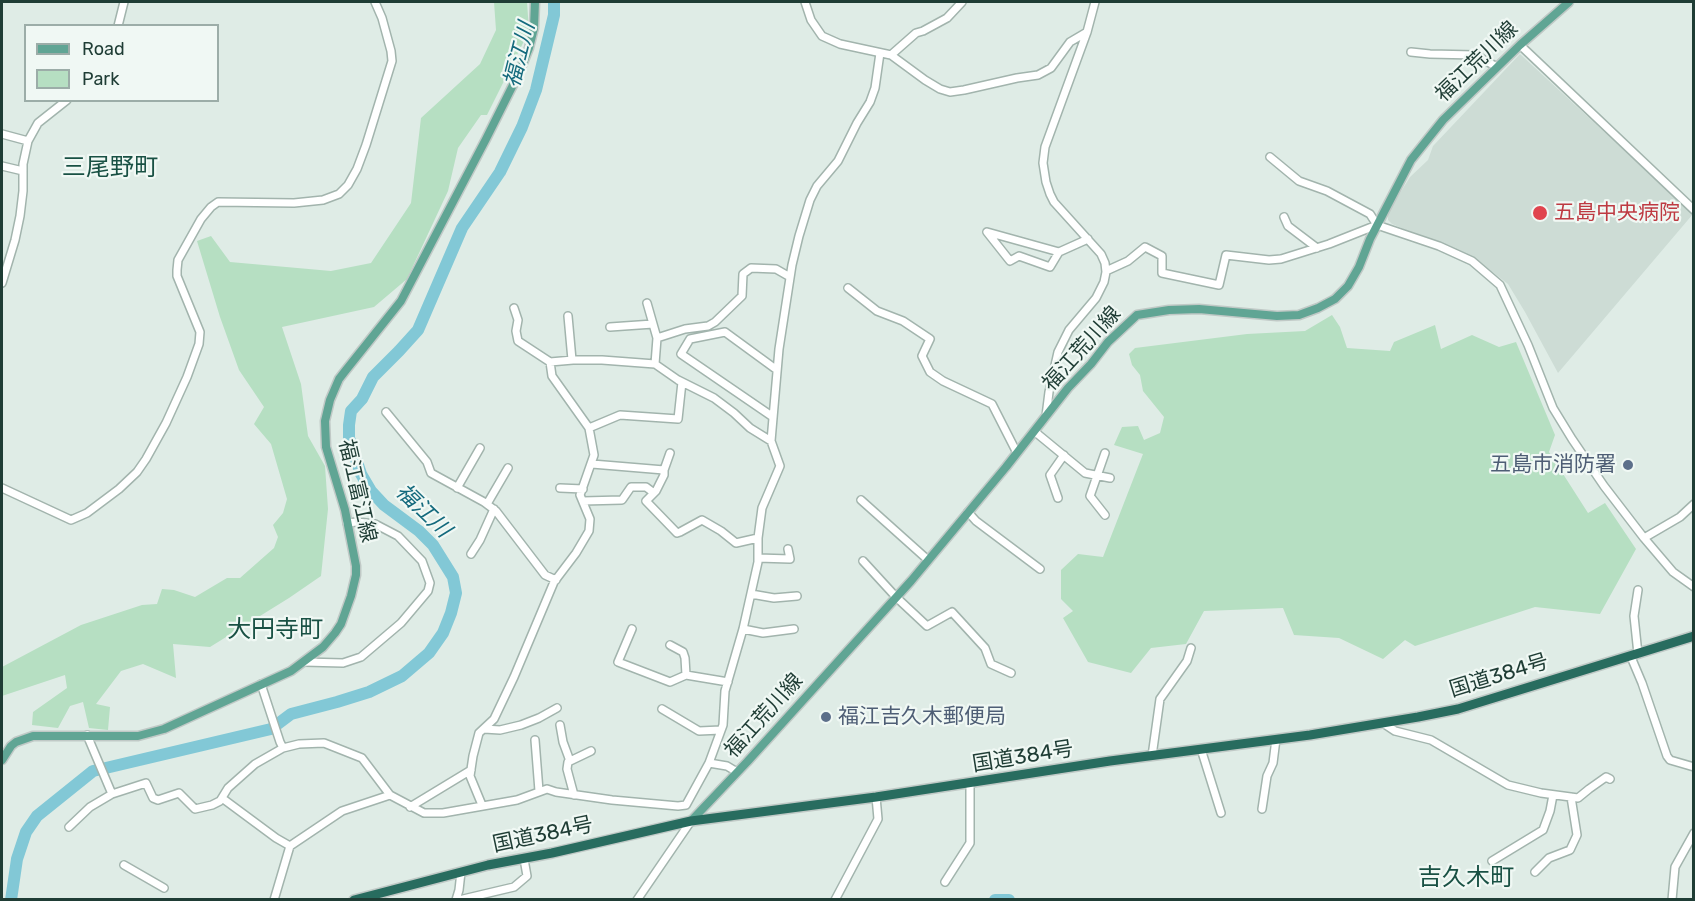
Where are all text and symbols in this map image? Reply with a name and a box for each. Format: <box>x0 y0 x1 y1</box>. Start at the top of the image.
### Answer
street label: 福江荒川線 <box>1430 16 1524 108</box>
water label: 福江川 <box>499 20 541 90</box>
legend <box>24 24 219 102</box>
text: Road <box>82 38 125 60</box>
text: Park <box>82 68 119 90</box>
district label: 三尾野町 <box>62 154 158 182</box>
place label: 五島中央病院 <box>1554 200 1680 226</box>
marker: 五島中央病院 <box>1531 204 1549 222</box>
street label: 福江荒川線 <box>1038 302 1126 396</box>
street label: 福江富江線 <box>333 437 381 545</box>
place label: 五島市消防署 <box>1490 452 1616 478</box>
marker: 五島市消防署 <box>1621 458 1635 472</box>
water label: 福江川 <box>390 479 456 543</box>
district label: 大円寺町 <box>227 616 323 644</box>
street label: 国道384号 <box>1447 649 1551 703</box>
street label: 福江荒川線 <box>720 669 808 763</box>
place label: 福江吉久木郵便局 <box>838 704 1006 730</box>
marker: 福江吉久木郵便局 <box>819 710 833 724</box>
street label: 国道384号 <box>971 737 1075 777</box>
street label: 国道384号 <box>490 812 596 858</box>
district label: 吉久木町 <box>1418 864 1514 892</box>

